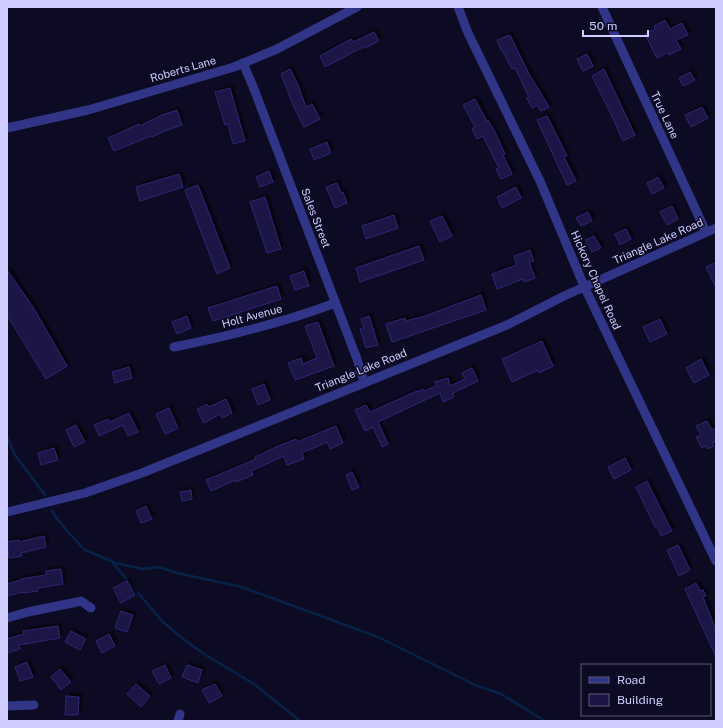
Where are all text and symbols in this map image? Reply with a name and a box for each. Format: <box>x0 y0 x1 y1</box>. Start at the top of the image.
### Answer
scale bar <box>583 12 648 38</box>
text: 50 m <box>589 19 617 33</box>
street label: Roberts Lane <box>149 54 217 84</box>
street label: True Lane <box>649 90 681 140</box>
street label: Sales Street <box>299 186 333 250</box>
street label: Triangle Lake Road <box>611 216 705 266</box>
street label: Hickory Chapel Road <box>569 229 623 331</box>
street label: Holt Avenue <box>220 302 284 330</box>
street label: Triangle Lake Road <box>314 346 408 394</box>
legend <box>581 664 711 716</box>
text: Road <box>617 673 645 687</box>
text: Building <box>617 693 663 707</box>

